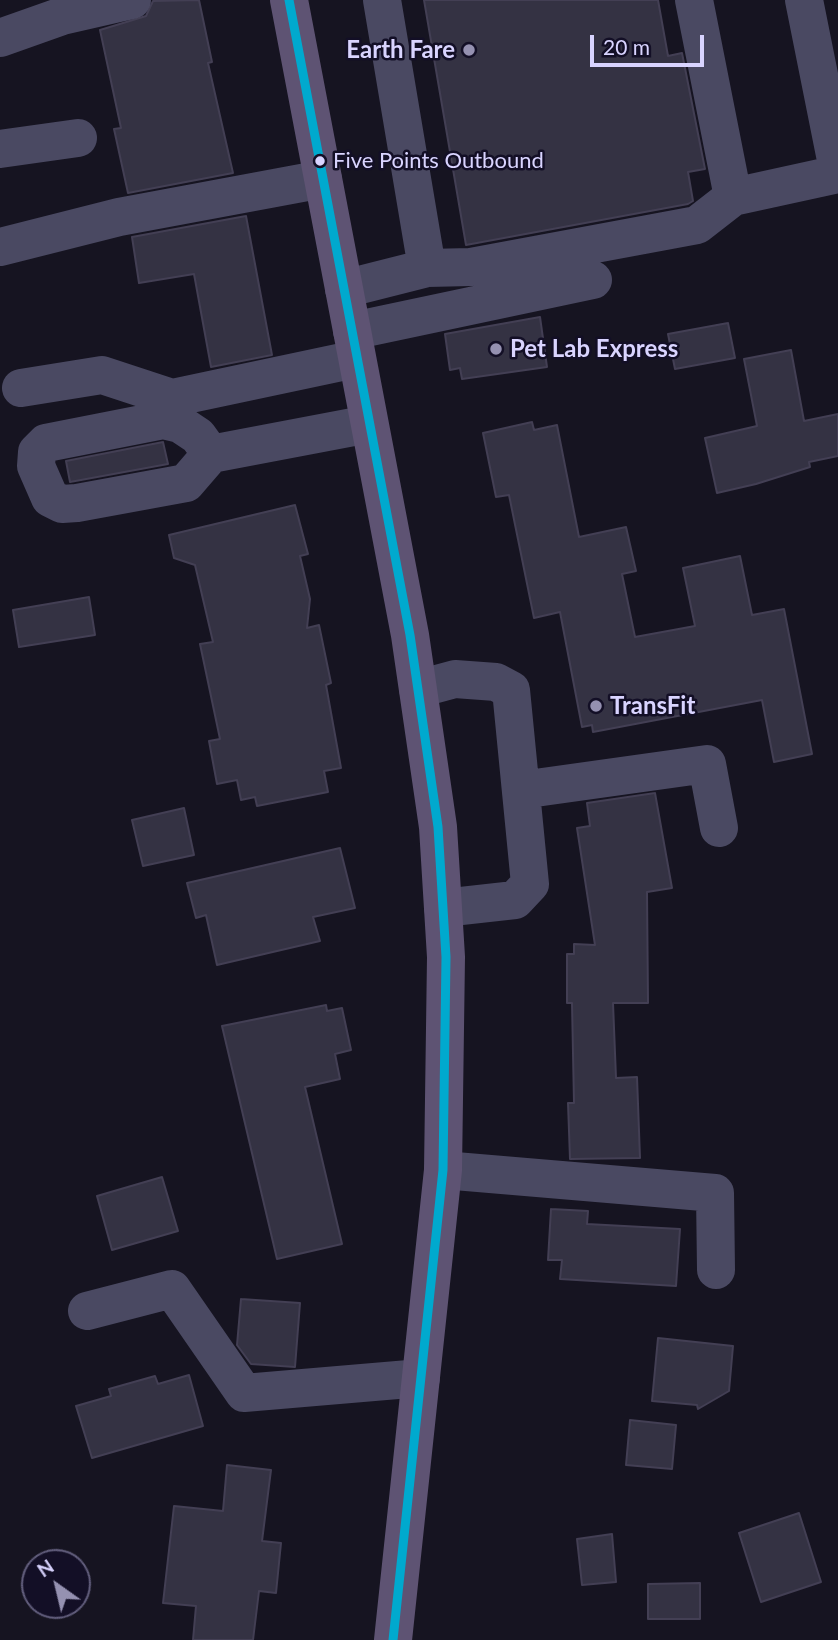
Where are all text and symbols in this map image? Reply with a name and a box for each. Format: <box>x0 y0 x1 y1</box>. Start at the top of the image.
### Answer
scale bar <box>593 21 707 65</box>
text: 20 m <box>603 34 650 59</box>
place label: Earth Fare <box>346 36 455 64</box>
marker: Earth Fare <box>461 42 477 58</box>
place label: Five Points Outbound <box>333 148 544 174</box>
marker: Five Points Outbound <box>313 154 327 168</box>
place label: Pet Lab Express <box>510 335 678 363</box>
marker: Pet Lab Express <box>488 341 504 357</box>
place label: TransFit <box>610 692 695 720</box>
marker: TransFit <box>588 698 604 714</box>
north arrow <box>21 1549 91 1619</box>
text: N <box>33 1554 58 1581</box>

